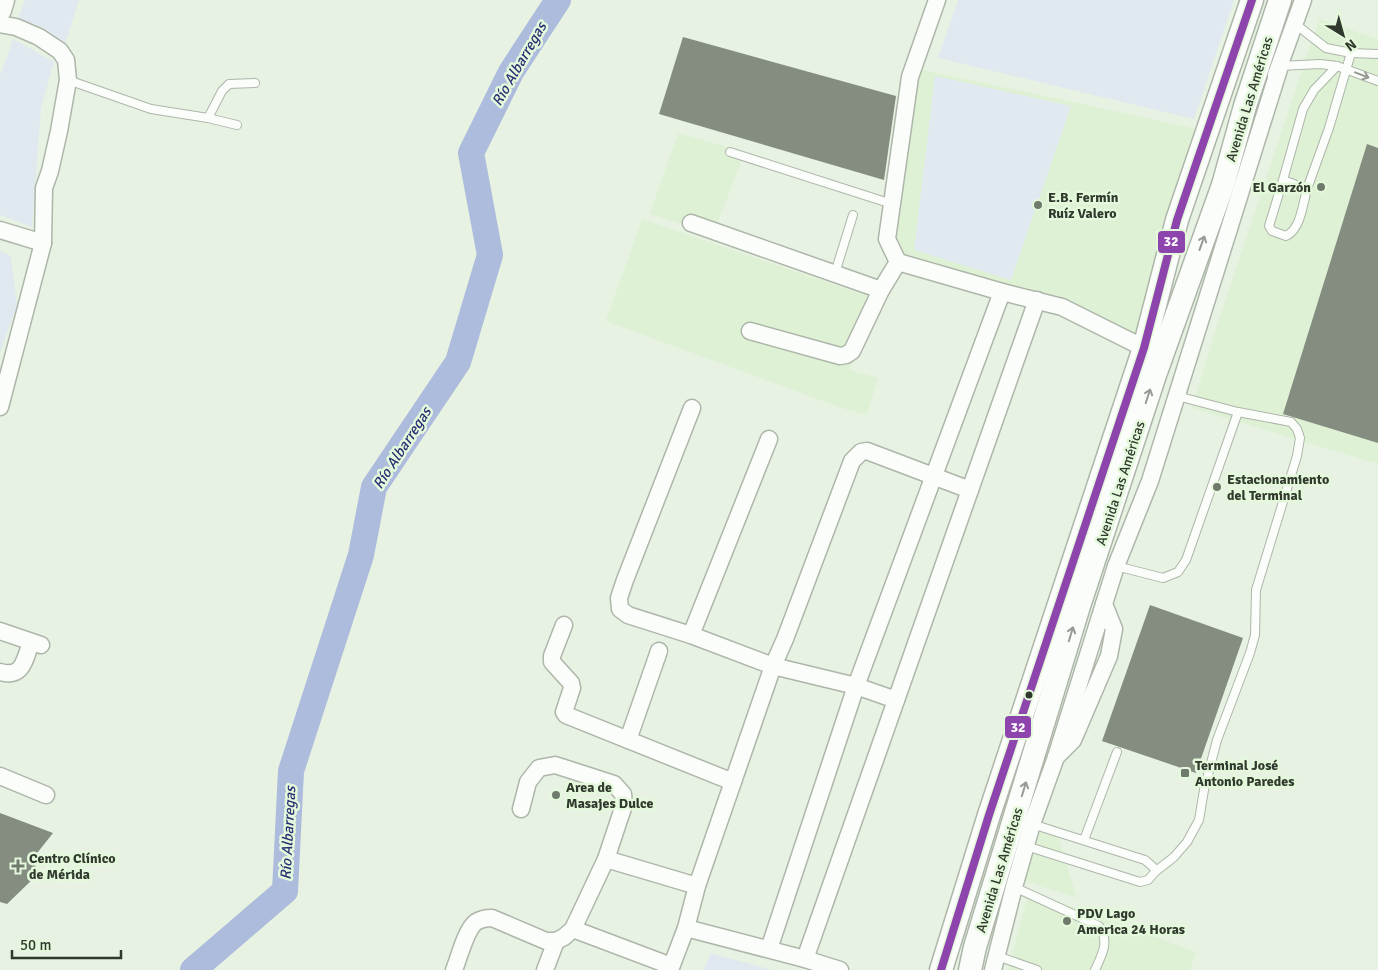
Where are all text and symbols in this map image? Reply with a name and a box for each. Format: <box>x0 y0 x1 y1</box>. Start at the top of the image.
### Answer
north arrow <box>1318 10 1368 60</box>
water label: Río Albarregas <box>488 18 551 109</box>
street label: Avenida Las Américas <box>1222 35 1277 164</box>
text: N <box>1342 35 1360 55</box>
one-way arrow <box>1354 71 1369 80</box>
place label: El Garzón <box>1252 179 1311 196</box>
marker: El Garzón <box>1315 181 1327 193</box>
place label: E.B. Fermín Ruíz Valero <box>1048 189 1119 222</box>
marker: E.B. Fermín Ruíz Valero <box>1032 199 1044 211</box>
line badge: 32 <box>1157 230 1186 254</box>
text: 32 <box>1163 233 1179 250</box>
one-way arrow <box>1198 235 1207 251</box>
one-way arrow <box>1144 388 1154 404</box>
water label: Río Albarregas <box>369 403 436 492</box>
street label: Avenida Las Américas <box>1092 419 1149 547</box>
place label: Estacionamiento del Terminal <box>1227 471 1329 504</box>
marker: Estacionamiento del Terminal <box>1211 481 1223 493</box>
one-way arrow <box>1067 626 1076 642</box>
unlabelled marker <box>1024 690 1034 700</box>
line badge: 32 <box>1004 715 1032 739</box>
text: 32 <box>1010 719 1026 736</box>
place label: Terminal José Antonio Paredes <box>1195 757 1294 790</box>
marker: Terminal José Antonio Paredes <box>1179 767 1191 779</box>
place label: Area de Masajes Dulce <box>566 779 654 812</box>
one-way arrow <box>1020 782 1030 798</box>
water label: Río Albarregas <box>277 784 300 880</box>
marker: Area de Masajes Dulce <box>550 789 562 801</box>
street label: Avenida Las Américas <box>972 806 1027 935</box>
place label: Centro Clínico de Mérida <box>29 850 116 883</box>
marker: Centro Clínico de Mérida <box>11 859 25 873</box>
place label: PDV Lago America 24 Horas <box>1077 905 1185 938</box>
marker: PDV Lago America 24 Horas <box>1061 915 1073 927</box>
scale bar <box>12 928 121 960</box>
text: 50 m <box>20 936 51 954</box>

